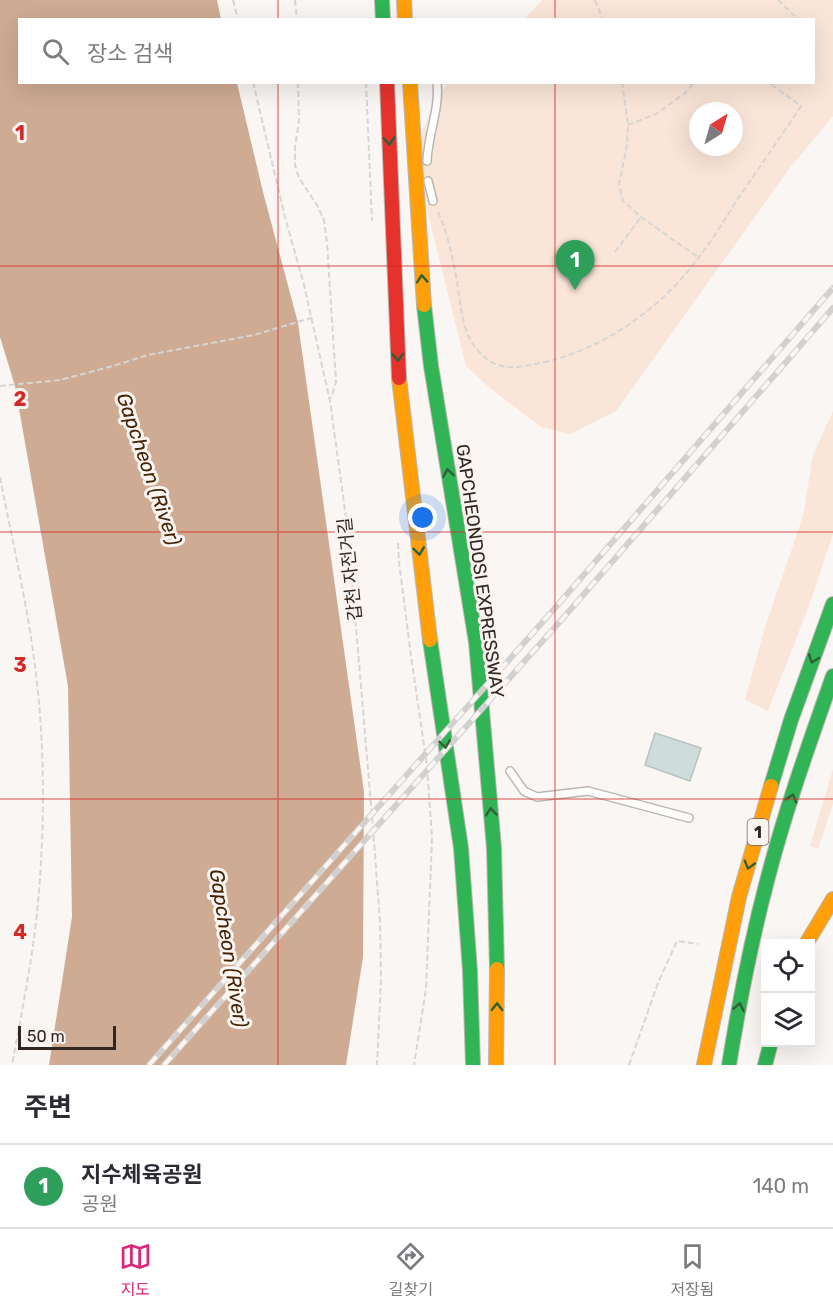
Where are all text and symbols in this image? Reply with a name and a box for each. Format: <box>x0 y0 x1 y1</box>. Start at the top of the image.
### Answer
search box <box>18 18 815 84</box>
icon: search <box>39 35 72 68</box>
text: 장소 검색 <box>87 40 173 67</box>
north arrow <box>689 102 743 156</box>
text: 1 <box>15 121 25 145</box>
one-way arrow <box>383 136 396 145</box>
pin: 1 <box>556 240 594 290</box>
one-way arrow <box>416 275 429 284</box>
one-way arrow <box>391 352 404 361</box>
text: 2 <box>14 387 27 411</box>
water label: Gapcheon (River) <box>112 389 186 549</box>
street label: GAPCHEONDOSI EXPRESSWAY <box>451 443 509 700</box>
one-way arrow <box>442 468 454 477</box>
your location <box>408 503 437 532</box>
street label: 갑천 자전거길 <box>334 516 366 622</box>
one-way arrow <box>412 546 425 555</box>
text: 3 <box>13 653 27 677</box>
one-way arrow <box>807 653 820 664</box>
one-way arrow <box>439 739 451 748</box>
one-way arrow <box>785 793 797 804</box>
one-way arrow <box>485 807 498 816</box>
road number: 1 <box>748 819 768 845</box>
one-way arrow <box>744 859 756 870</box>
water label: Gapcheon (River) <box>205 867 253 1029</box>
text: 4 <box>13 920 27 944</box>
map controls <box>761 939 815 1047</box>
button: locate <box>761 939 815 993</box>
button: layers <box>761 993 815 1047</box>
one-way arrow <box>491 1002 503 1011</box>
one-way arrow <box>732 1003 745 1013</box>
scale bar <box>18 1023 116 1050</box>
text: 50 m <box>27 1027 65 1046</box>
text: 주변 <box>24 1092 72 1123</box>
text: 지수체육공원 <box>81 1161 202 1188</box>
text: 1 <box>39 1174 48 1198</box>
text: 140 m <box>753 1174 809 1198</box>
text: 공원 <box>81 1192 118 1216</box>
tab: 지도 <box>119 1240 152 1300</box>
tab: 길찾기 <box>389 1240 433 1300</box>
tab: 저장됨 <box>670 1240 714 1300</box>

